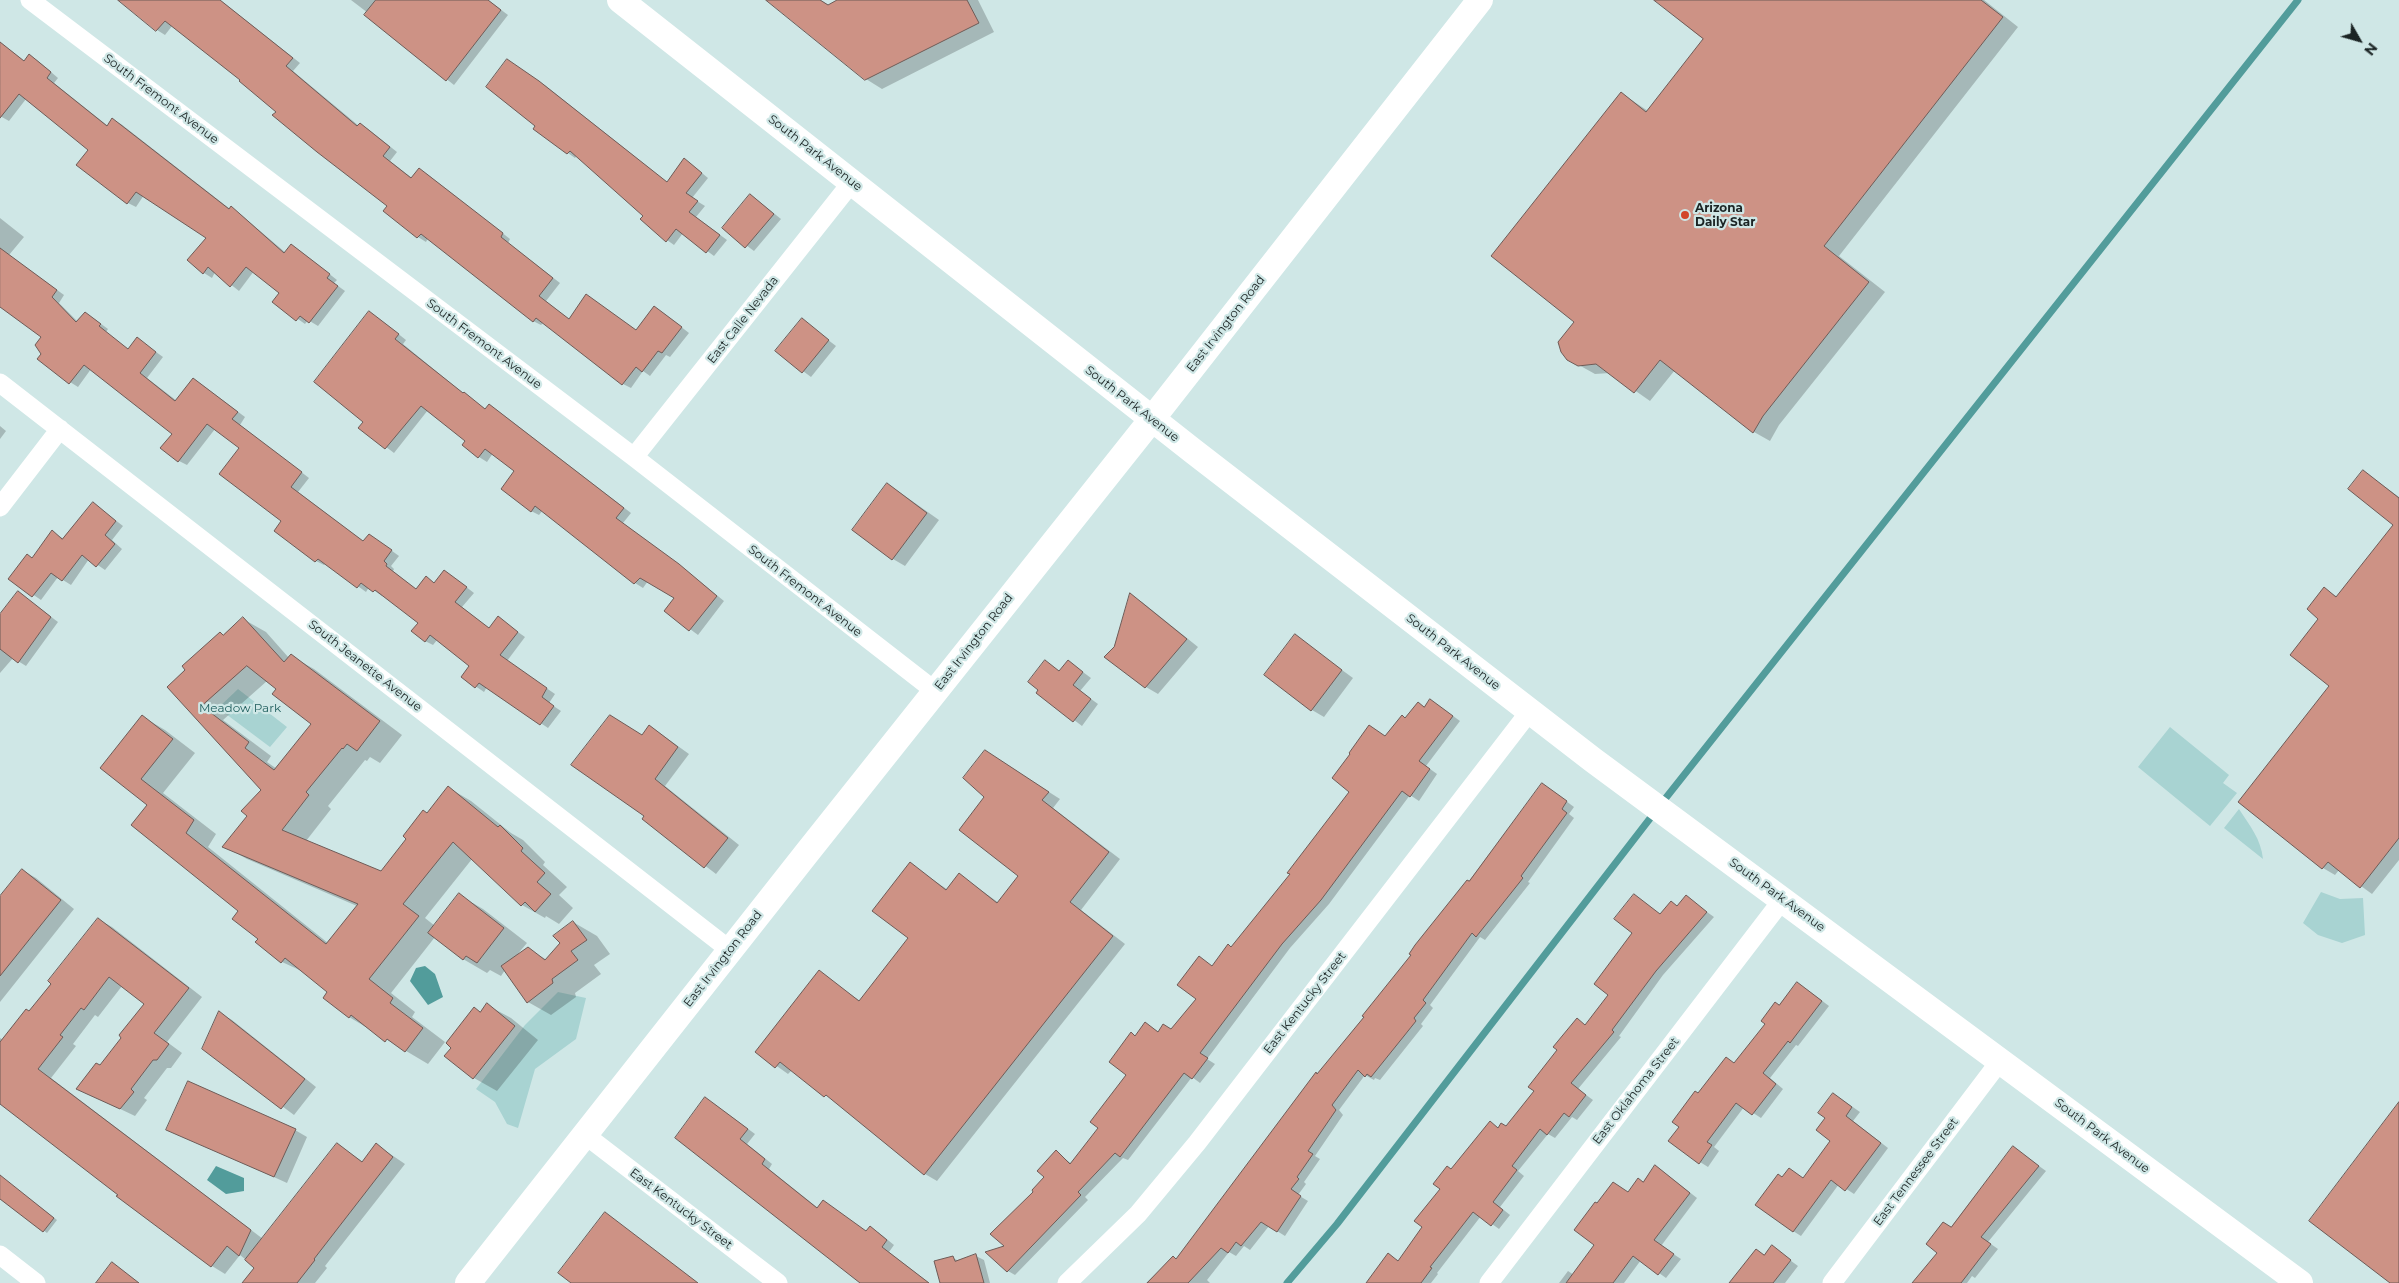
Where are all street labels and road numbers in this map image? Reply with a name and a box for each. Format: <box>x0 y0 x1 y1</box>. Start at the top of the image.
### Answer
street label: South Fremont Avenue <box>101 51 221 147</box>
street label: South Park Avenue <box>765 112 865 194</box>
street label: East Irvington Road <box>1184 273 1268 375</box>
street label: East Calle Nevada <box>704 274 782 366</box>
street label: South Fremont Avenue <box>424 296 544 392</box>
street label: South Park Avenue <box>1082 363 1182 445</box>
street label: South Fremont Avenue <box>745 542 865 640</box>
street label: East Irvington Road <box>932 591 1016 693</box>
street label: South Park Avenue <box>1403 611 1503 693</box>
street label: South Jeanette Avenue <box>306 617 424 715</box>
street label: South Park Avenue <box>1726 855 1828 935</box>
street label: East Irvington Road <box>681 908 765 1010</box>
street label: East Kentucky Street <box>1261 949 1349 1057</box>
street label: East Oklahoma Street <box>1590 1035 1682 1147</box>
street label: South Park Avenue <box>2052 1096 2152 1176</box>
street label: East Tennessee Street <box>1871 1115 1961 1229</box>
street label: East Kentucky Street <box>627 1166 735 1252</box>

